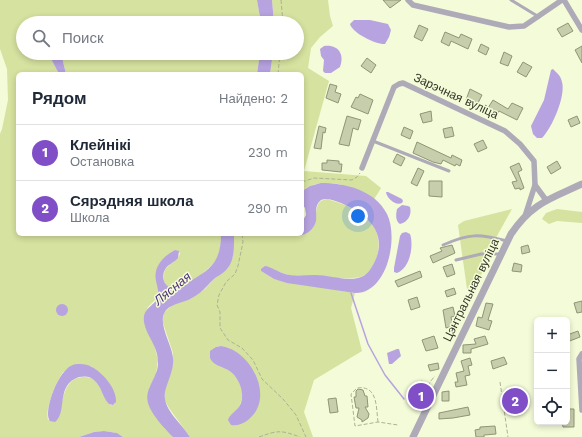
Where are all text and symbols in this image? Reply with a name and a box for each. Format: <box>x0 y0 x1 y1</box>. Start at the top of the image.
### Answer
search box <box>16 16 304 60</box>
icon: search <box>30 27 52 49</box>
text: Поиск <box>62 29 104 47</box>
street label: Зарэчная вуліца <box>411 70 501 122</box>
text: Рядом <box>32 88 87 108</box>
text: Найдено: 2 <box>219 91 288 106</box>
text: Клейнікі <box>70 136 131 154</box>
text: 1 <box>42 145 48 160</box>
text: 230 m <box>248 145 288 160</box>
text: Остановка <box>70 154 134 169</box>
text: Сярэдняя школа <box>70 192 193 210</box>
text: 2 <box>41 201 49 216</box>
text: 290 m <box>247 201 288 216</box>
your location <box>348 206 368 226</box>
text: Школа <box>70 210 110 225</box>
street label: Цэнтральная вуліца <box>440 236 502 344</box>
water label: Лясная <box>150 269 194 309</box>
map controls <box>534 317 570 425</box>
button: + <box>534 317 570 353</box>
button: − <box>534 353 570 389</box>
pin: 1 <box>408 381 434 411</box>
pin: 2 <box>502 386 528 416</box>
button: locate <box>534 389 570 425</box>

